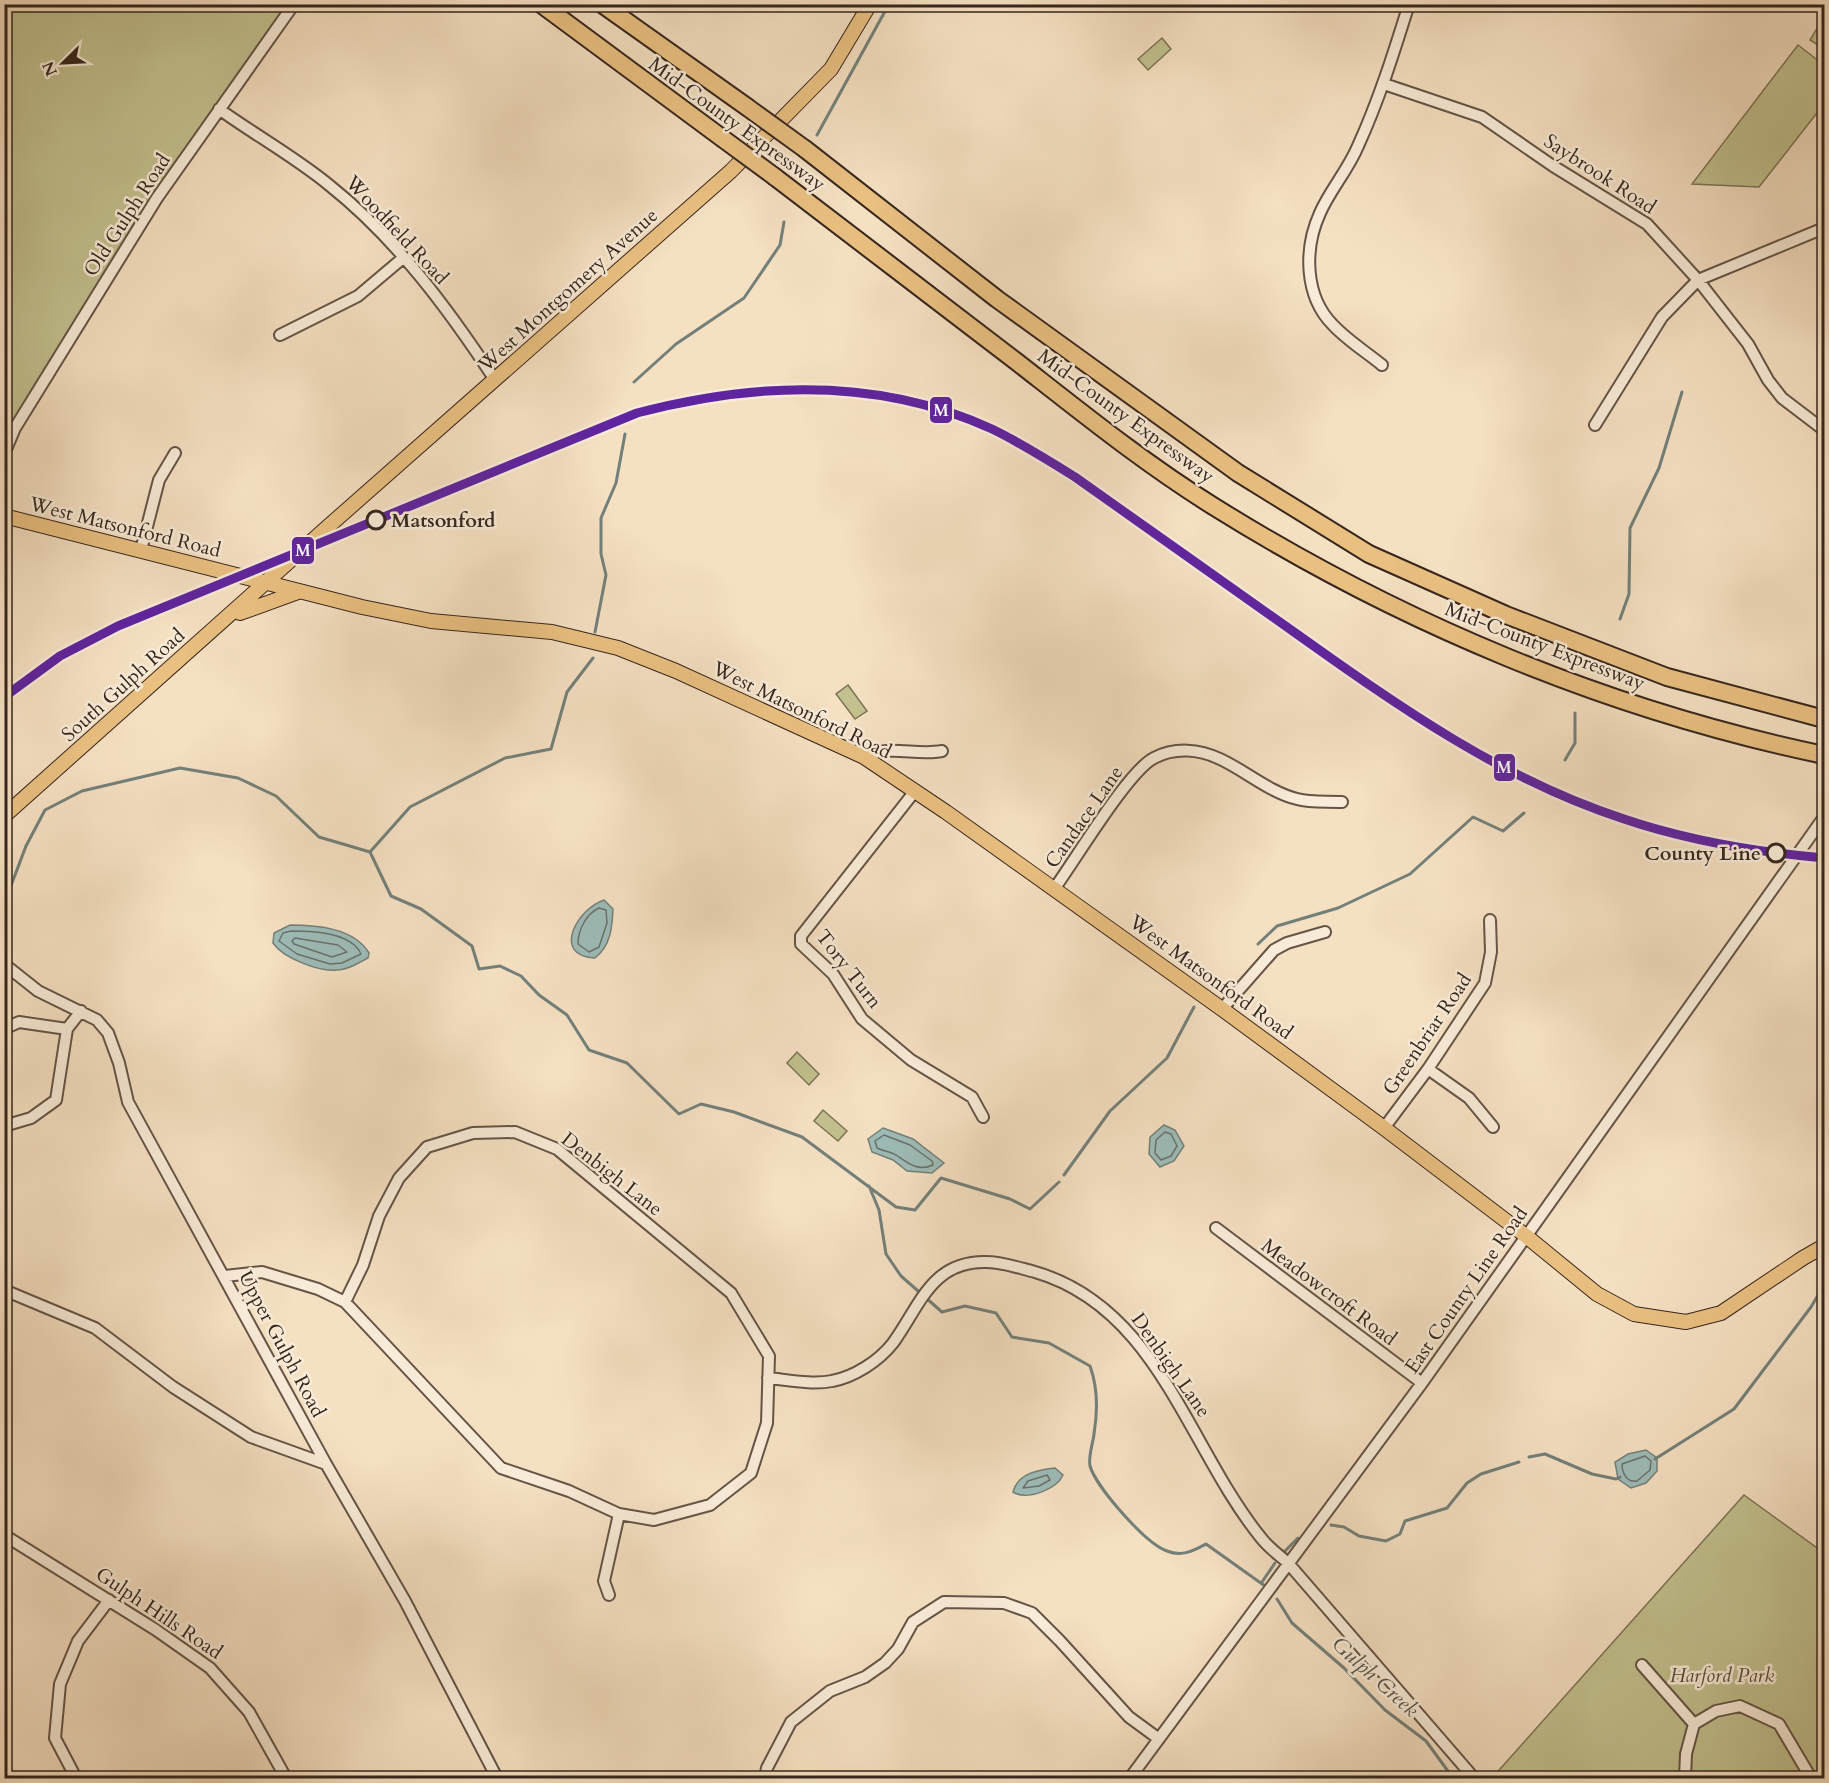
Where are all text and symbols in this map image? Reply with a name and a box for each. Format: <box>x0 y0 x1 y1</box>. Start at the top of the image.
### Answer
north arrow <box>33 33 93 93</box>
street label: Mid-County Expressway <box>643 51 831 198</box>
text: N <box>37 58 63 80</box>
street label: Saybrook Road <box>1539 128 1662 221</box>
street label: Old Gulph Road <box>77 148 177 282</box>
street label: Woodfield Road <box>339 169 455 291</box>
street label: West Montgomery Avenue <box>472 202 664 379</box>
street label: Mid-County Expressway <box>1032 343 1220 490</box>
line badge: M <box>929 396 953 424</box>
text: M <box>933 400 949 422</box>
street label: West Matsonford Road <box>25 490 224 564</box>
place label: Matsonford <box>391 507 496 534</box>
marker: Matsonford <box>366 510 386 530</box>
line badge: M <box>291 536 315 565</box>
text: M <box>295 540 311 562</box>
street label: Mid-County Expressway <box>1441 595 1649 697</box>
street label: South Gulph Road <box>56 622 191 748</box>
street label: West Matsonford Road <box>707 654 896 765</box>
line badge: M <box>1493 753 1516 782</box>
text: M <box>1496 757 1512 779</box>
street label: Candace Lane <box>1039 760 1129 874</box>
place label: County Line <box>1644 840 1761 867</box>
marker: County Line <box>1766 843 1786 863</box>
street label: West Matsonford Road <box>1123 908 1299 1046</box>
street label: Tory Turn <box>810 924 889 1014</box>
street label: Greenbriar Road <box>1376 967 1478 1100</box>
street label: Denbigh Lane <box>556 1126 668 1222</box>
street label: East County Line Road <box>1398 1201 1534 1379</box>
street label: Meadowcroft Road <box>1256 1232 1402 1352</box>
street label: Upper Gulph Road <box>232 1266 332 1422</box>
street label: Denbigh Lane <box>1125 1307 1217 1423</box>
street label: Gulph Hills Road <box>90 1561 228 1666</box>
water label: Gulph Creek <box>1325 1630 1425 1724</box>
park label: Harford Park <box>1670 1662 1774 1689</box>

